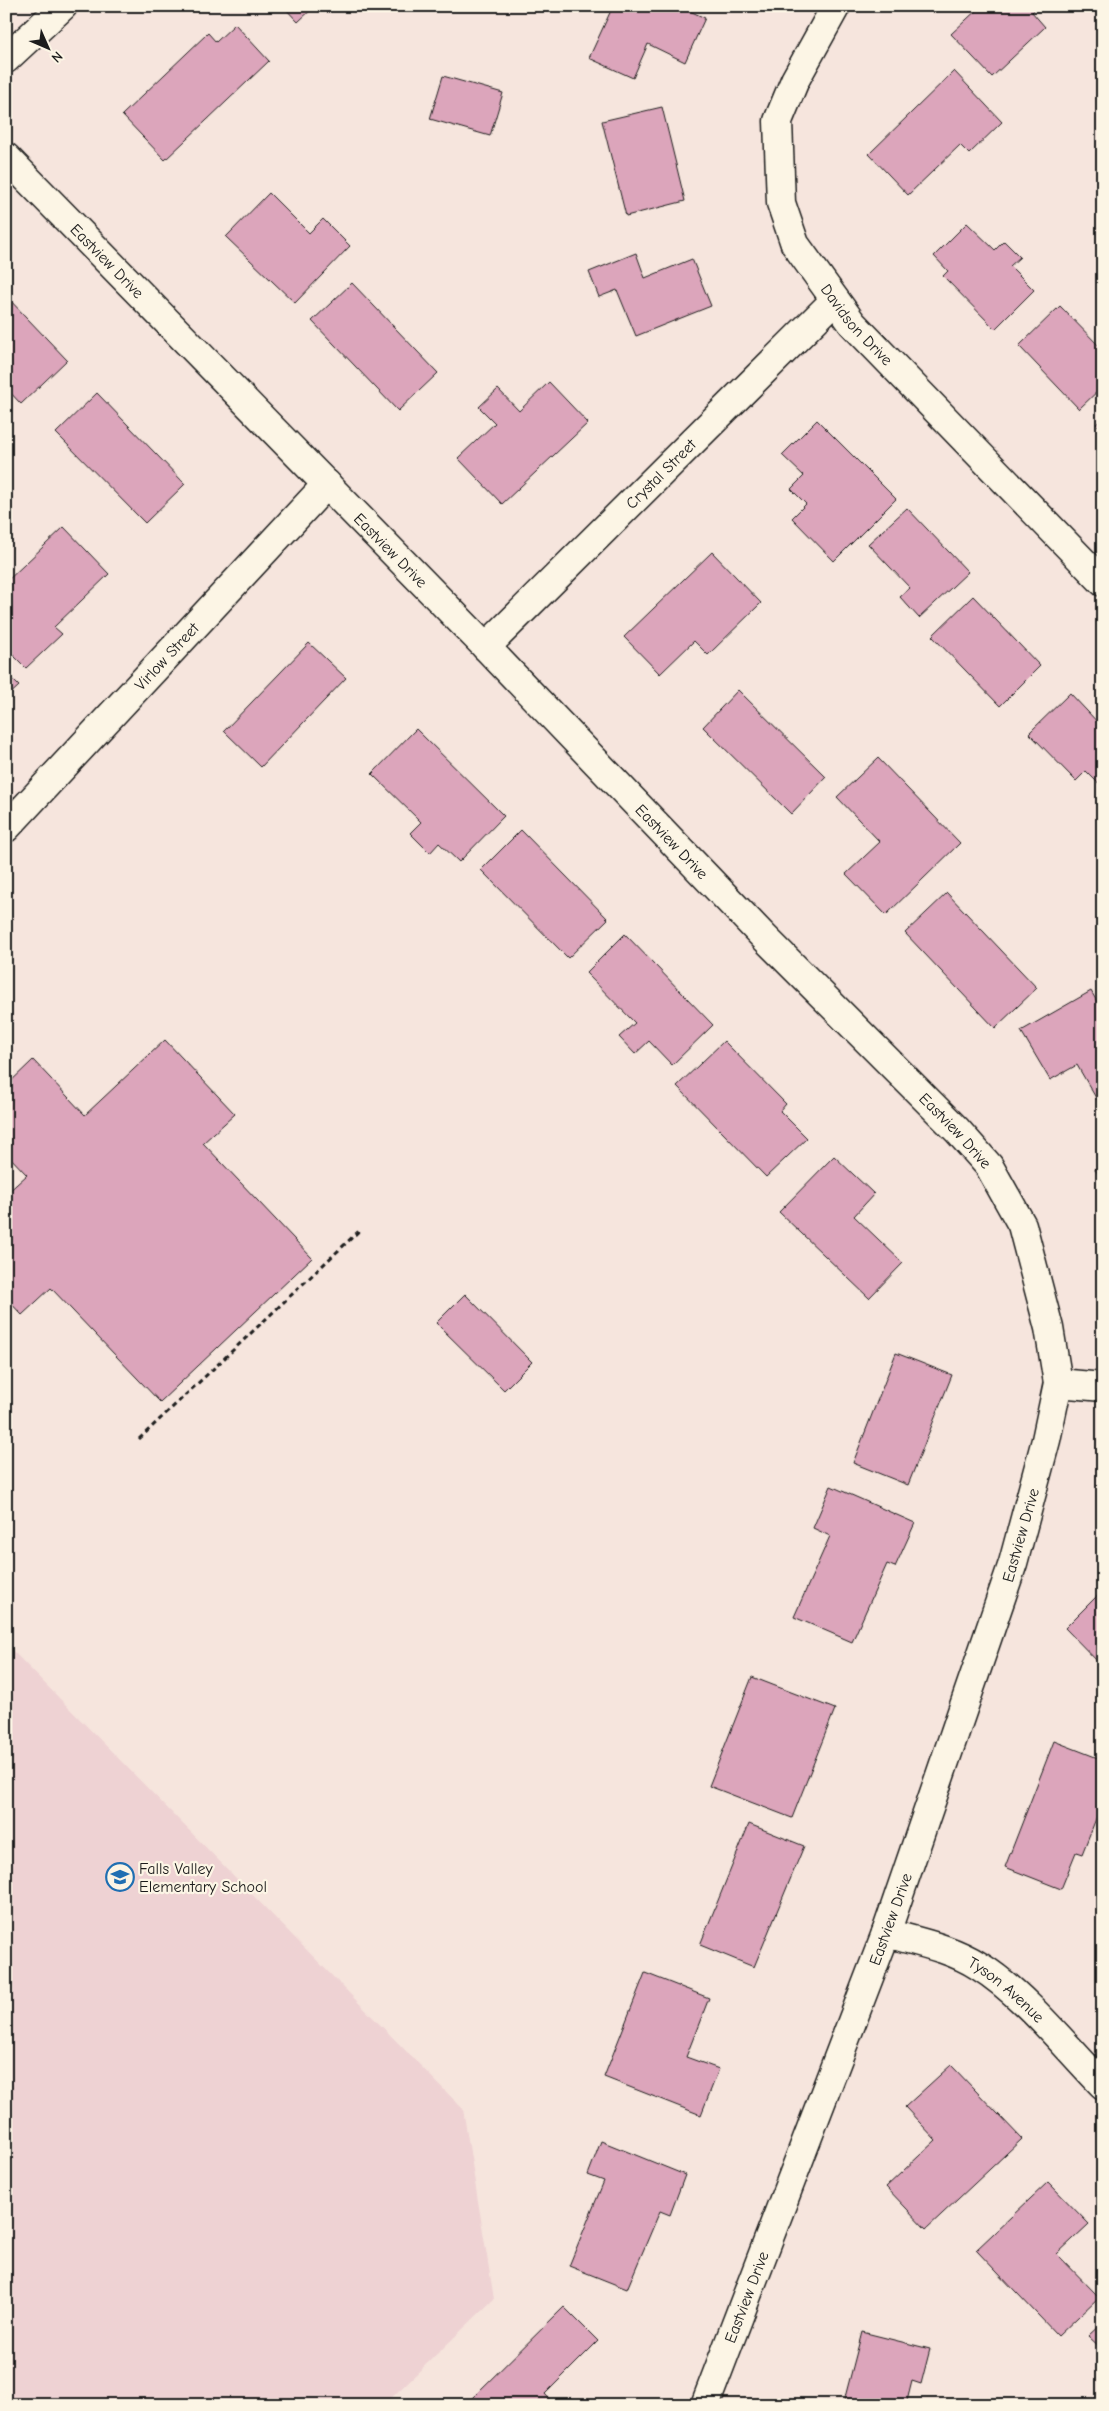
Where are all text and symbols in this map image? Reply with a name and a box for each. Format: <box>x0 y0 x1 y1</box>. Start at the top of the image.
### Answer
north arrow <box>22 22 72 72</box>
text: N <box>48 48 66 66</box>
street label: Eastview Drive <box>66 220 147 302</box>
street label: Davidson Drive <box>817 281 896 369</box>
street label: Crystal Street <box>622 435 700 513</box>
street label: Eastview Drive <box>350 510 431 592</box>
street label: Virlow Street <box>131 619 203 694</box>
street label: Eastview Drive <box>631 801 712 883</box>
street label: Eastview Drive <box>915 1090 995 1172</box>
street label: Eastview Drive <box>999 1486 1043 1584</box>
place label: Falls Valley Elementary School <box>139 1860 267 1896</box>
school or university icon: Falls Valley Elementary School <box>105 1862 135 1892</box>
street label: Eastview Drive <box>866 1871 916 1968</box>
street label: Tyson Avenue <box>965 1953 1048 2026</box>
street label: Eastview Drive <box>721 2249 773 2346</box>

